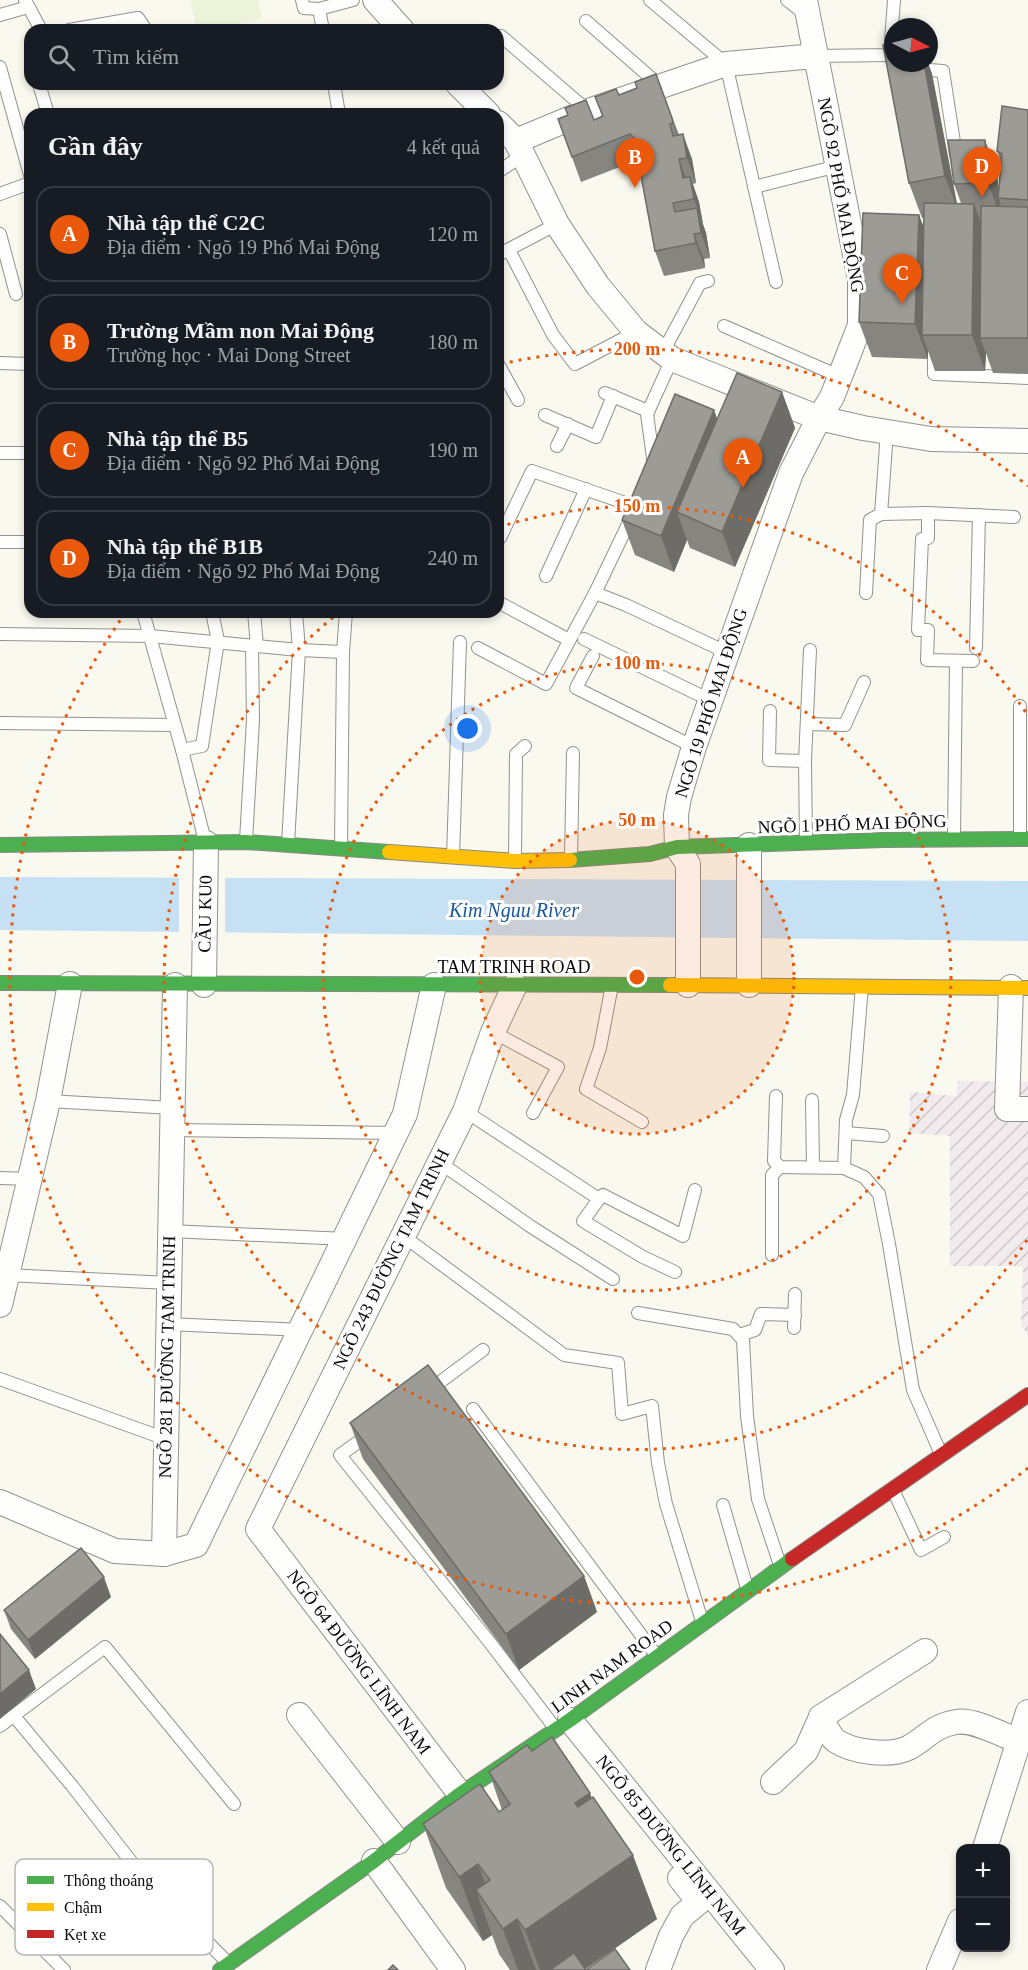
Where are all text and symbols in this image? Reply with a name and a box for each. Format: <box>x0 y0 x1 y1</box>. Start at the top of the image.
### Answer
north arrow <box>884 18 938 72</box>
search box <box>24 24 504 90</box>
icon: search <box>45 41 78 74</box>
text: Tìm kiếm <box>93 44 179 69</box>
street label: NGÕ 92 PHỐ MAI ĐỘNG <box>814 96 869 294</box>
text: Gần đây <box>48 132 143 161</box>
text: 4 kết quả <box>407 136 480 158</box>
pin: B <box>616 138 654 188</box>
pin: D <box>962 148 1002 197</box>
text: Nhà tập thể C2C <box>107 210 265 235</box>
text: A <box>62 223 77 245</box>
text: 120 m <box>427 223 478 245</box>
text: Địa điểm · Ngõ 19 Phố Mai Động <box>107 236 380 258</box>
pin: C <box>882 254 922 304</box>
text: Trường Mầm non Mai Động <box>107 318 374 343</box>
text: B <box>63 331 76 353</box>
text: 180 m <box>427 331 478 353</box>
text: 200 m <box>614 339 660 359</box>
text: Trường học · Mai Dong Street <box>107 344 350 366</box>
text: Nhà tập thể B5 <box>107 426 248 451</box>
pin: A <box>724 438 762 488</box>
text: C <box>62 439 77 461</box>
text: 190 m <box>427 439 478 461</box>
text: Địa điểm · Ngõ 92 Phố Mai Động <box>107 452 380 474</box>
text: 150 m <box>614 496 660 516</box>
text: Nhà tập thể B1B <box>107 534 263 559</box>
text: D <box>62 547 77 569</box>
text: 240 m <box>427 547 478 569</box>
text: Địa điểm · Ngõ 92 Phố Mai Động <box>107 560 380 582</box>
street label: NGÕ 19 PHỐ MAI ĐỘNG <box>670 605 751 800</box>
text: 100 m <box>614 653 660 673</box>
your location <box>453 714 482 743</box>
text: 50 m <box>618 810 656 830</box>
street label: NGÕ 1 PHỐ MAI ĐỘNG <box>757 810 947 837</box>
street label: CẦU KU0 <box>193 875 216 953</box>
water label: Kim Nguu River <box>448 899 579 922</box>
street label: TAM TRINH ROAD <box>437 957 591 977</box>
centre of rings <box>627 967 647 987</box>
street label: NGÕ 243 ĐƯỜNG TAM TRINH <box>328 1145 453 1373</box>
street label: NGÕ 281 ĐƯỜNG TAM TRINH <box>154 1235 179 1479</box>
street label: NGÕ 64 ĐƯỜNG LĨNH NAM <box>283 1565 436 1758</box>
street label: LINH NAM ROAD <box>547 1615 677 1717</box>
street label: NGÕ 85 ĐƯỜNG LĨNH NAM <box>592 1750 751 1939</box>
map controls <box>956 1844 1010 1952</box>
button: + <box>956 1844 1010 1898</box>
legend <box>15 1859 213 1955</box>
text: Thông thoáng <box>64 1872 153 1890</box>
button: − <box>956 1898 1010 1952</box>
text: Chậm <box>64 1899 103 1916</box>
text: Kẹt xe <box>64 1926 106 1943</box>

